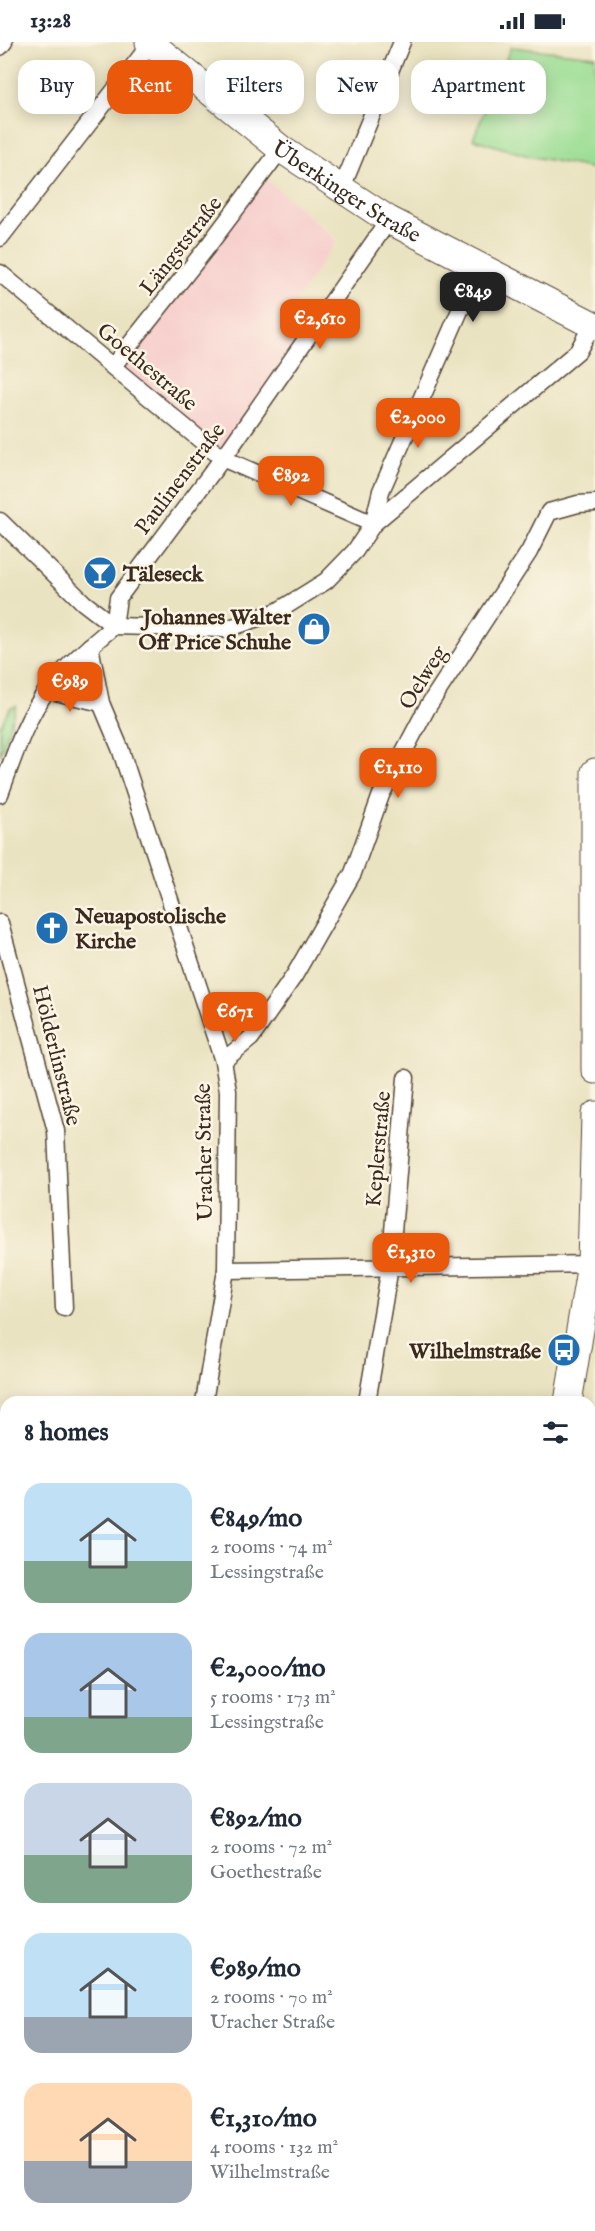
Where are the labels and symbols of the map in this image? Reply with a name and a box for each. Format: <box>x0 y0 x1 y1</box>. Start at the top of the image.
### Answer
street label: Überkinger Straße <box>266 135 425 250</box>
street label: Längststraße <box>134 191 229 302</box>
pin: €849 <box>437 272 509 323</box>
pin: €2,610 <box>271 299 369 350</box>
street label: Goethestraße <box>91 317 203 418</box>
pin: €2,000 <box>369 398 467 449</box>
street label: Paulinenstraße <box>129 418 232 541</box>
pin: €892 <box>255 456 327 507</box>
bar icon: Täleseck <box>82 555 118 591</box>
place label: Täleseck <box>122 561 205 589</box>
place label: Johannes Walter Off Price Schuhe <box>139 604 292 657</box>
shop icon: Johannes Walter Off Price Schuhe <box>296 611 332 647</box>
street label: Oelweg <box>393 640 455 715</box>
pin: €989 <box>34 662 106 713</box>
pin: €1,110 <box>349 748 447 799</box>
place label: Neuapostolische Kirche <box>74 903 226 956</box>
church icon: Neuapostolische Kirche <box>34 910 70 946</box>
street label: Hölderlinstraße <box>25 982 87 1129</box>
pin: €671 <box>199 992 271 1043</box>
street label: Uracher Straße <box>190 1083 220 1221</box>
street label: Keplerstraße <box>360 1090 398 1208</box>
pin: €1,310 <box>362 1233 460 1284</box>
bus stop icon: Wilhelmstraße <box>546 1332 582 1368</box>
place label: Wilhelmstraße <box>408 1338 541 1366</box>

